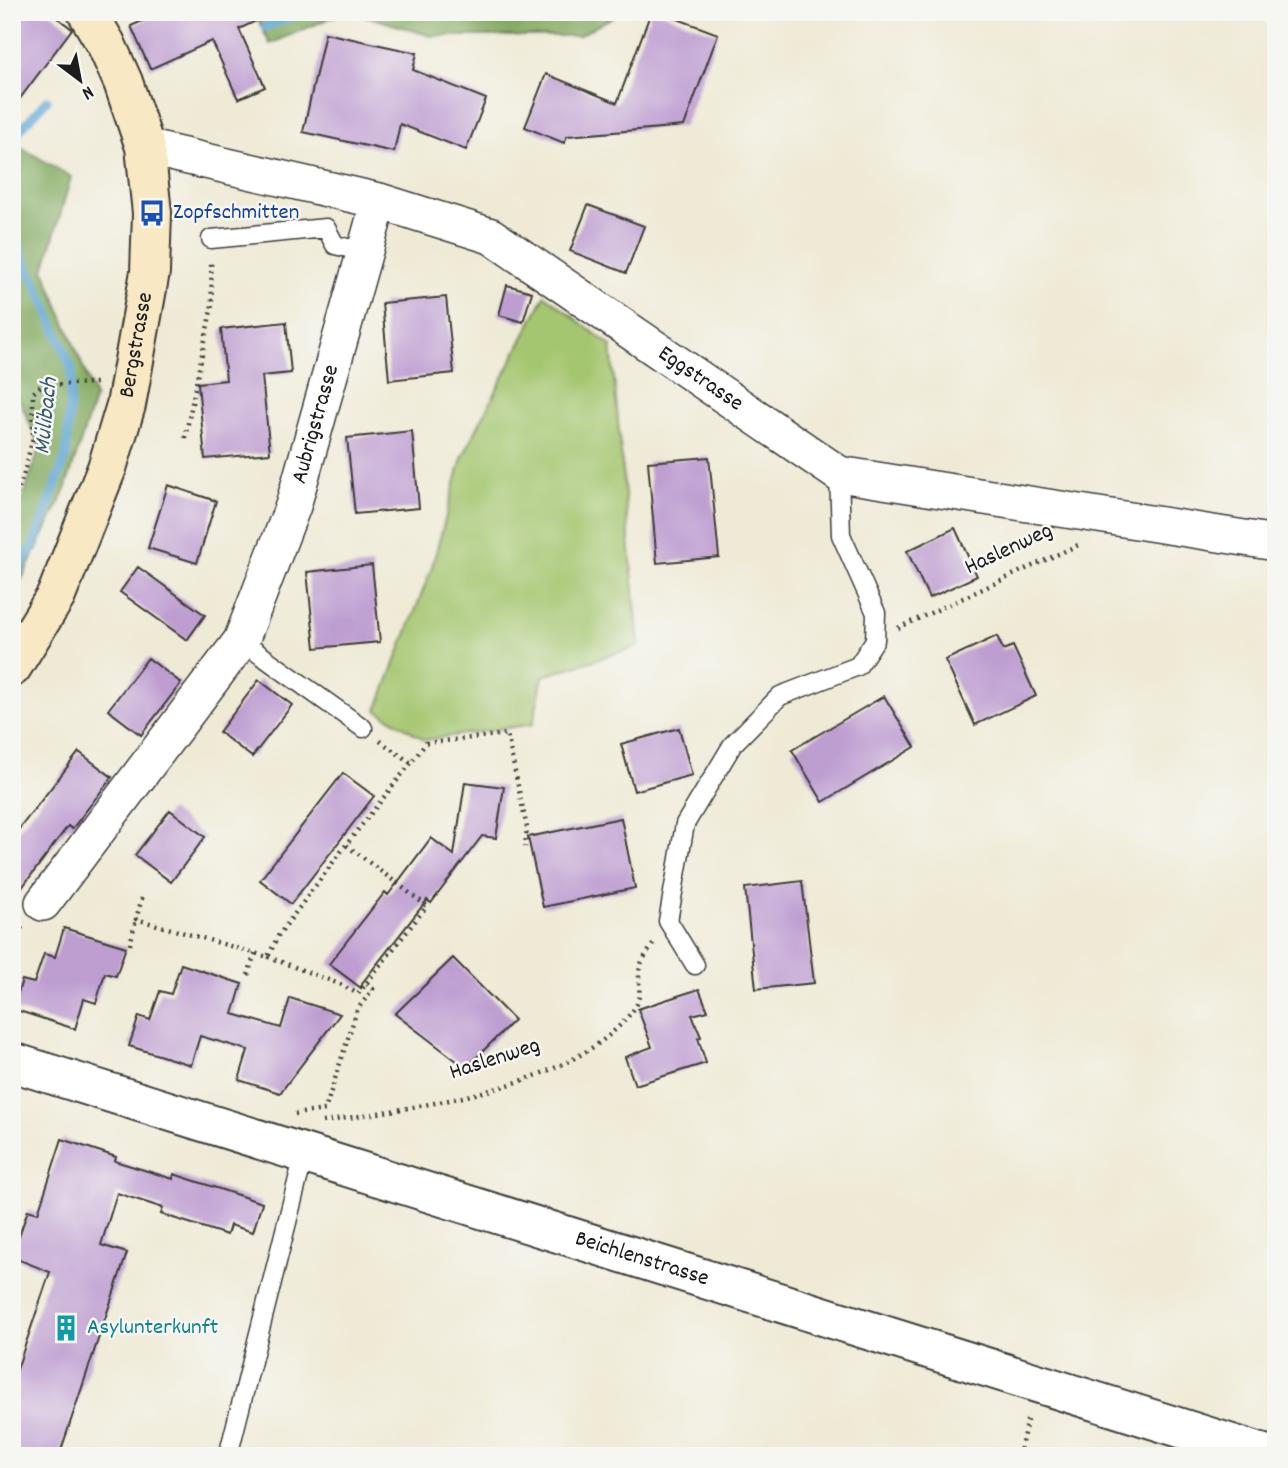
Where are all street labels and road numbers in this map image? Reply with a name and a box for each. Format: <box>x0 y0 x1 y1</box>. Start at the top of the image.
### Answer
street label: Bergstrasse <box>111 290 163 401</box>
street label: Eggstrasse <box>651 338 750 420</box>
street label: Aubrigstrasse <box>284 361 349 488</box>
street label: Haslenweg <box>960 515 1058 585</box>
street label: Haslenweg <box>445 1030 545 1090</box>
street label: Beichlenstrasse <box>571 1223 713 1296</box>

